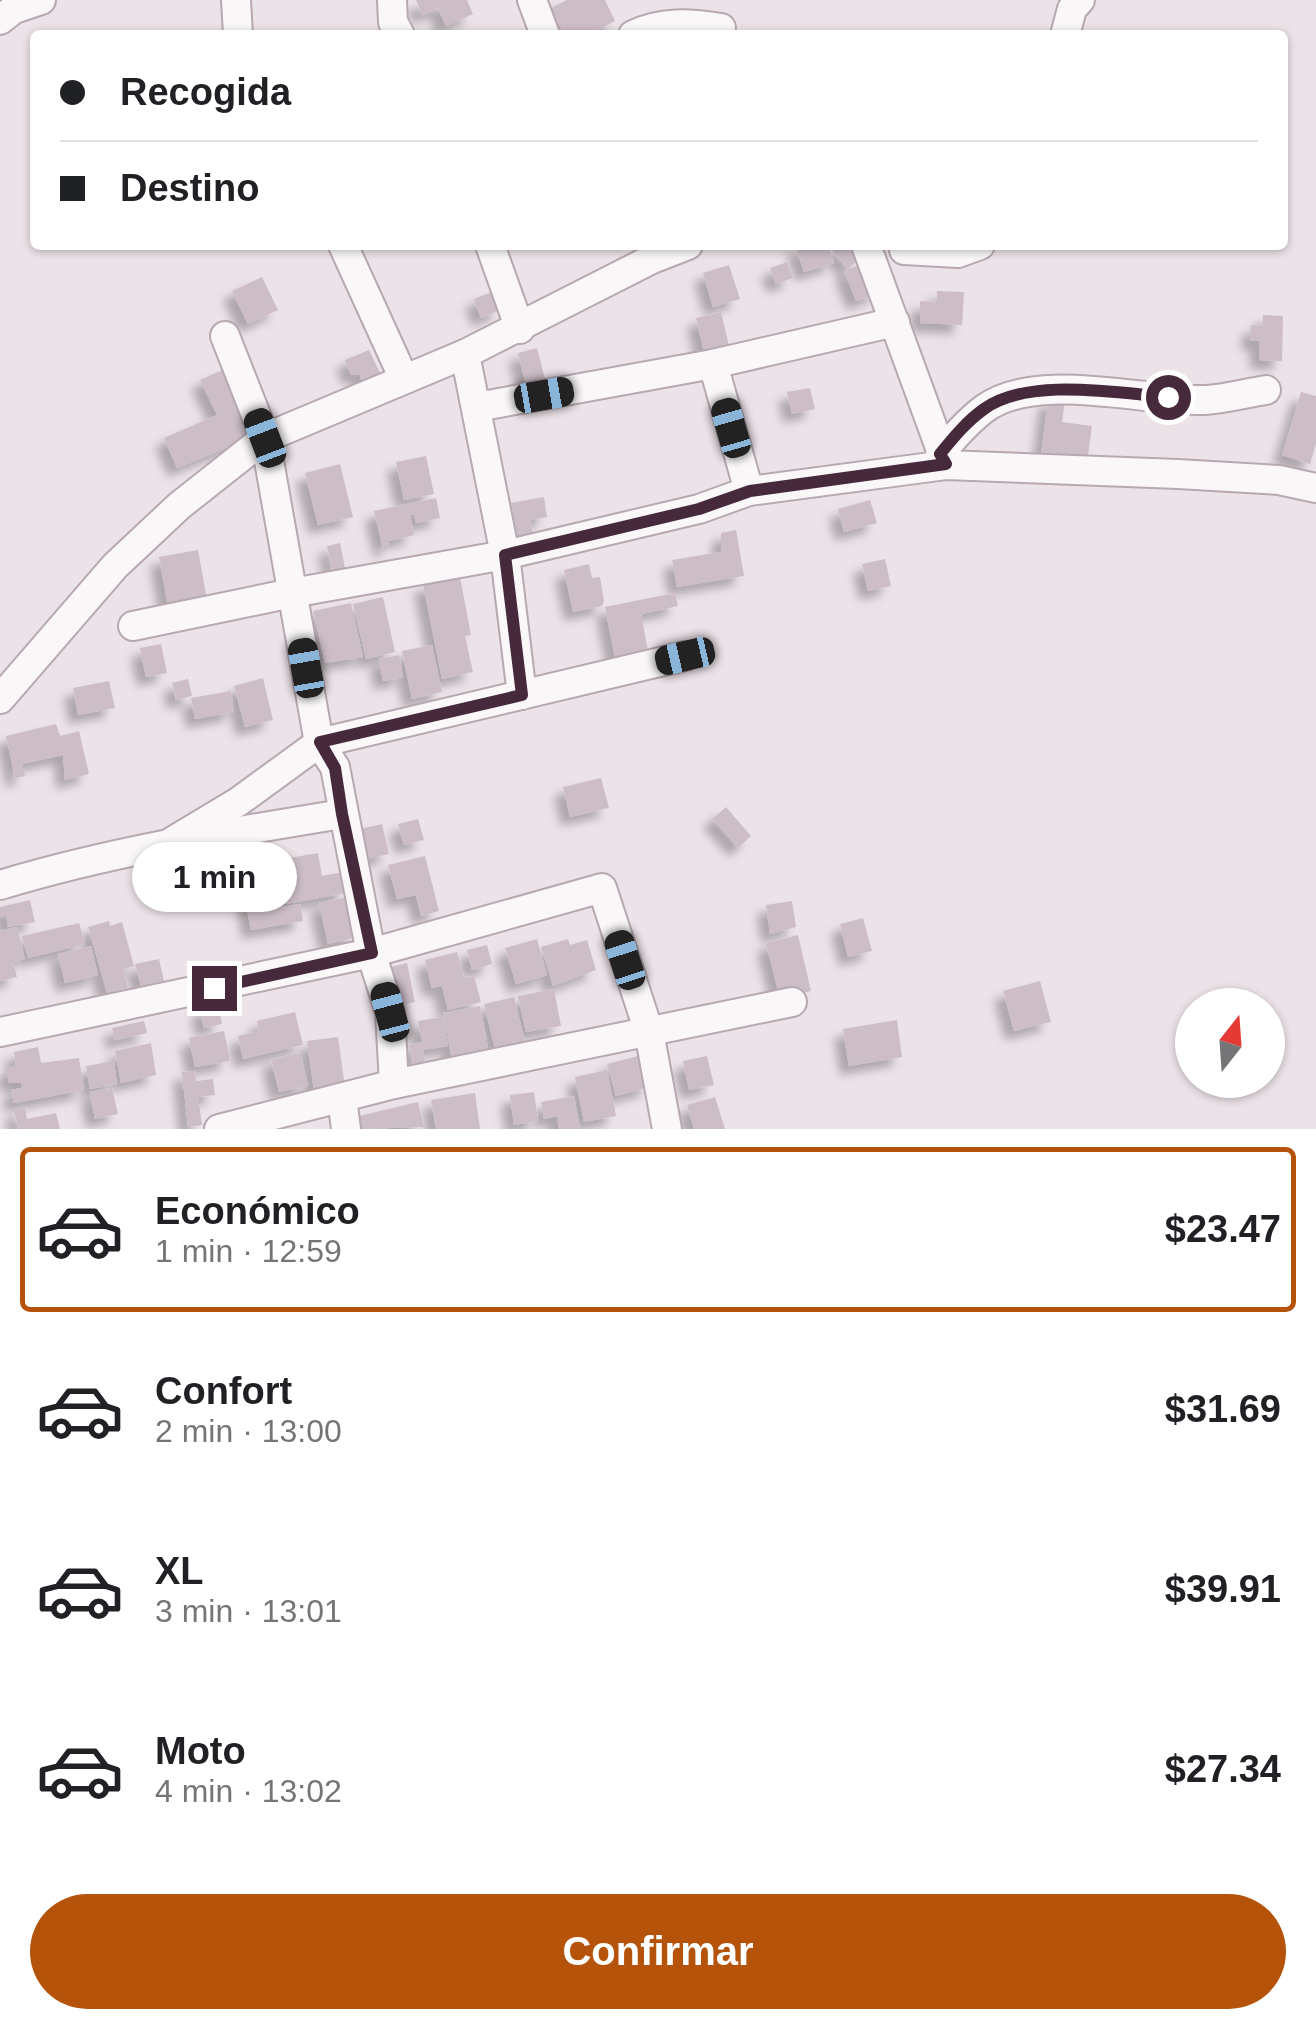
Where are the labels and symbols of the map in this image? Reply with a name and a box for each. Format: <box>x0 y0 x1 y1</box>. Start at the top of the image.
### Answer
car <box>512 375 576 415</box>
route start <box>1146 375 1191 420</box>
car <box>708 395 754 461</box>
car <box>240 405 290 471</box>
car <box>652 635 718 677</box>
car <box>286 636 326 700</box>
callout: 1 min <box>132 843 296 913</box>
car <box>601 927 649 993</box>
route end <box>192 966 237 1011</box>
car <box>368 979 412 1045</box>
north arrow <box>1175 988 1285 1098</box>

